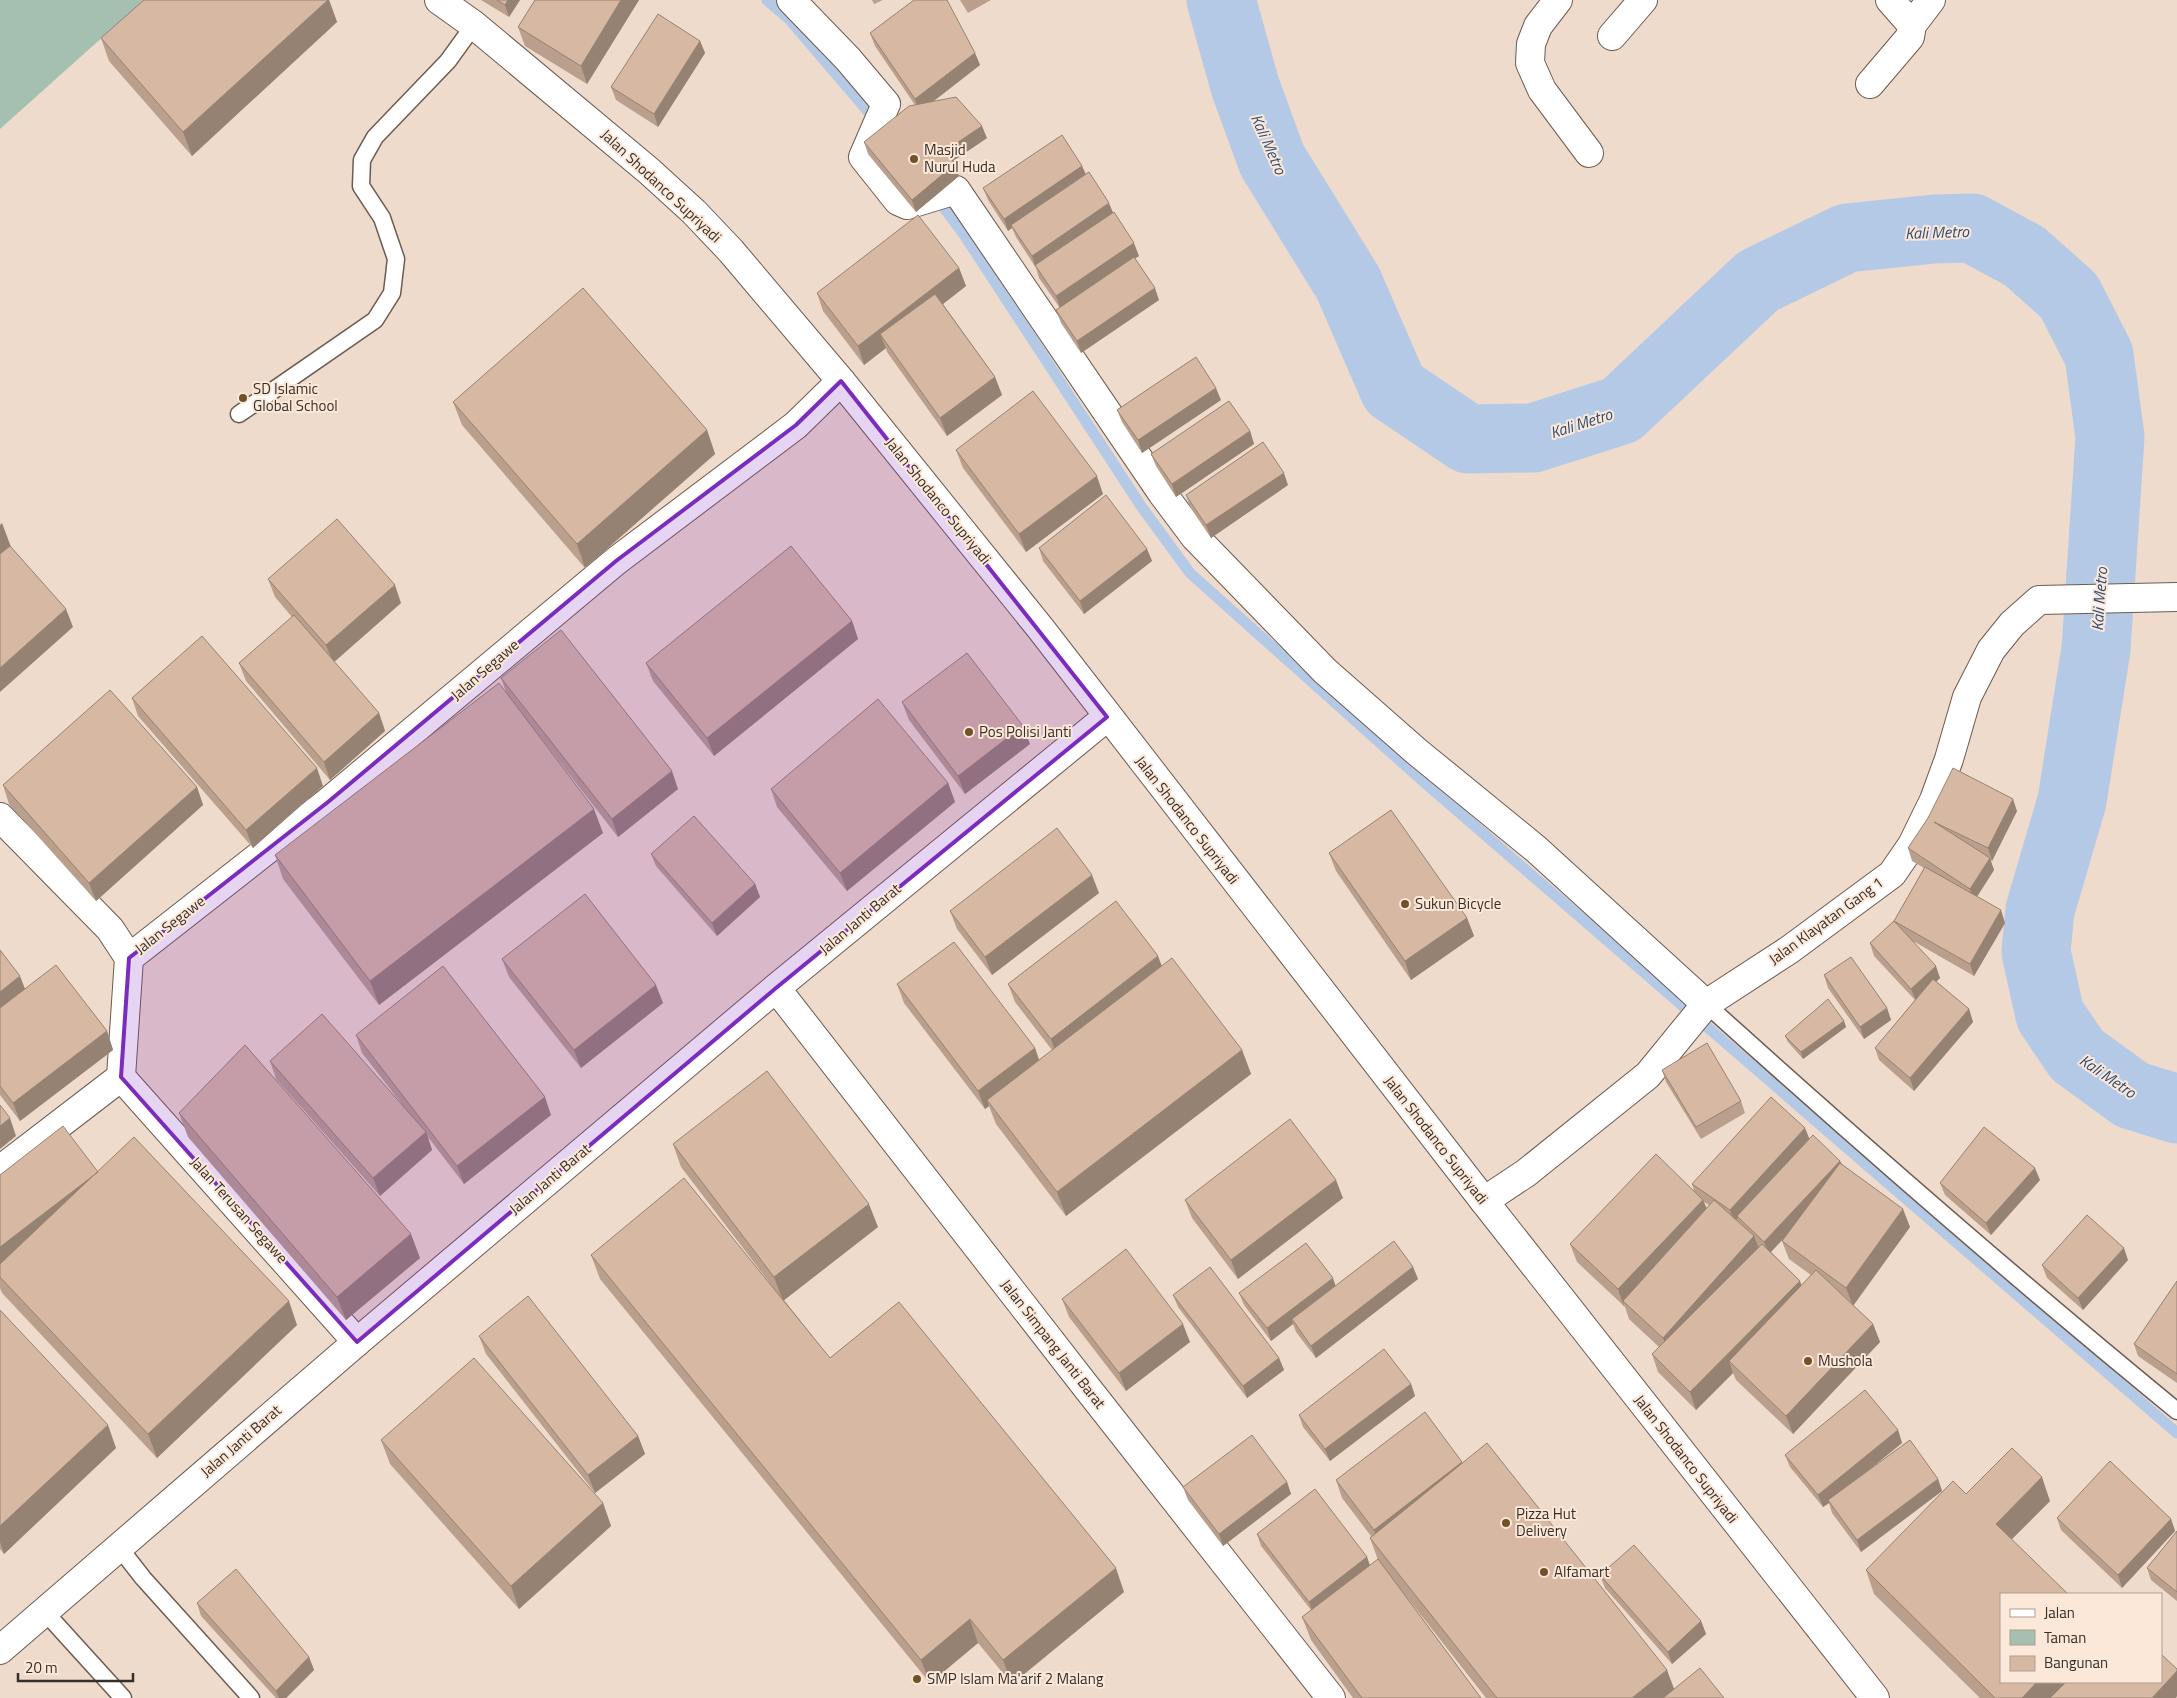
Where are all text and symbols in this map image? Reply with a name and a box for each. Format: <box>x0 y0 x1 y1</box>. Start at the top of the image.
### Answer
water label: Kali Metro <box>1245 110 1293 179</box>
street label: Jalan Shodanco Supriyadi <box>596 123 727 248</box>
place label: Masjid Nurul Huda <box>924 138 996 178</box>
marker: Masjid Nurul Huda <box>908 153 920 165</box>
water label: Kali Metro <box>1905 219 1970 245</box>
place label: SD Islamic Global School <box>253 377 338 417</box>
marker: SD Islamic Global School <box>237 392 249 404</box>
water label: Kali Metro <box>1547 401 1616 444</box>
street label: Jalan Shodanco Supriyadi <box>880 432 997 569</box>
water label: Kali Metro <box>2085 565 2113 632</box>
street label: Jalan Segawe <box>445 633 524 706</box>
place label: Pos Polisi Janti <box>979 720 1072 743</box>
marker: Pos Polisi Janti <box>963 726 975 738</box>
street label: Jalan Shodanco Supriyadi <box>1130 750 1245 889</box>
street label: Jalan Klayatan Gang 1 <box>1764 871 1888 970</box>
street label: Jalan Janti Barat <box>814 877 906 960</box>
street label: Jalan Segawe <box>129 890 210 960</box>
place label: Sukun Bicycle <box>1415 892 1501 915</box>
marker: Sukun Bicycle <box>1399 898 1411 910</box>
water label: Kali Metro <box>2075 1048 2142 1104</box>
street label: Jalan Shodanco Supriyadi <box>1379 1070 1494 1209</box>
street label: Jalan Janti Barat <box>504 1137 596 1220</box>
street label: Jalan Terusan Segawe <box>185 1151 294 1268</box>
street label: Jalan Simpang Janti Barat <box>995 1274 1112 1414</box>
place label: Mushola <box>1818 1349 1873 1372</box>
marker: Mushola <box>1802 1355 1814 1367</box>
street label: Jalan Shodanco Supriyadi <box>1629 1389 1744 1528</box>
street label: Jalan Janti Barat <box>195 1398 287 1482</box>
place label: Pizza Hut Delivery <box>1516 1502 1577 1542</box>
marker: Pizza Hut Delivery <box>1500 1517 1512 1529</box>
place label: Alfamart <box>1554 1560 1610 1583</box>
marker: Alfamart <box>1538 1566 1550 1578</box>
legend <box>2000 1593 2162 1683</box>
text: Jalan <box>2044 1601 2075 1624</box>
text: Taman <box>2044 1626 2086 1649</box>
scale bar <box>18 1650 132 1682</box>
text: Bangunan <box>2044 1651 2108 1674</box>
text: 20 m <box>25 1656 58 1679</box>
place label: SMP Islam Ma'arif 2 Malang <box>927 1667 1104 1690</box>
marker: SMP Islam Ma'arif 2 Malang <box>911 1673 923 1685</box>

